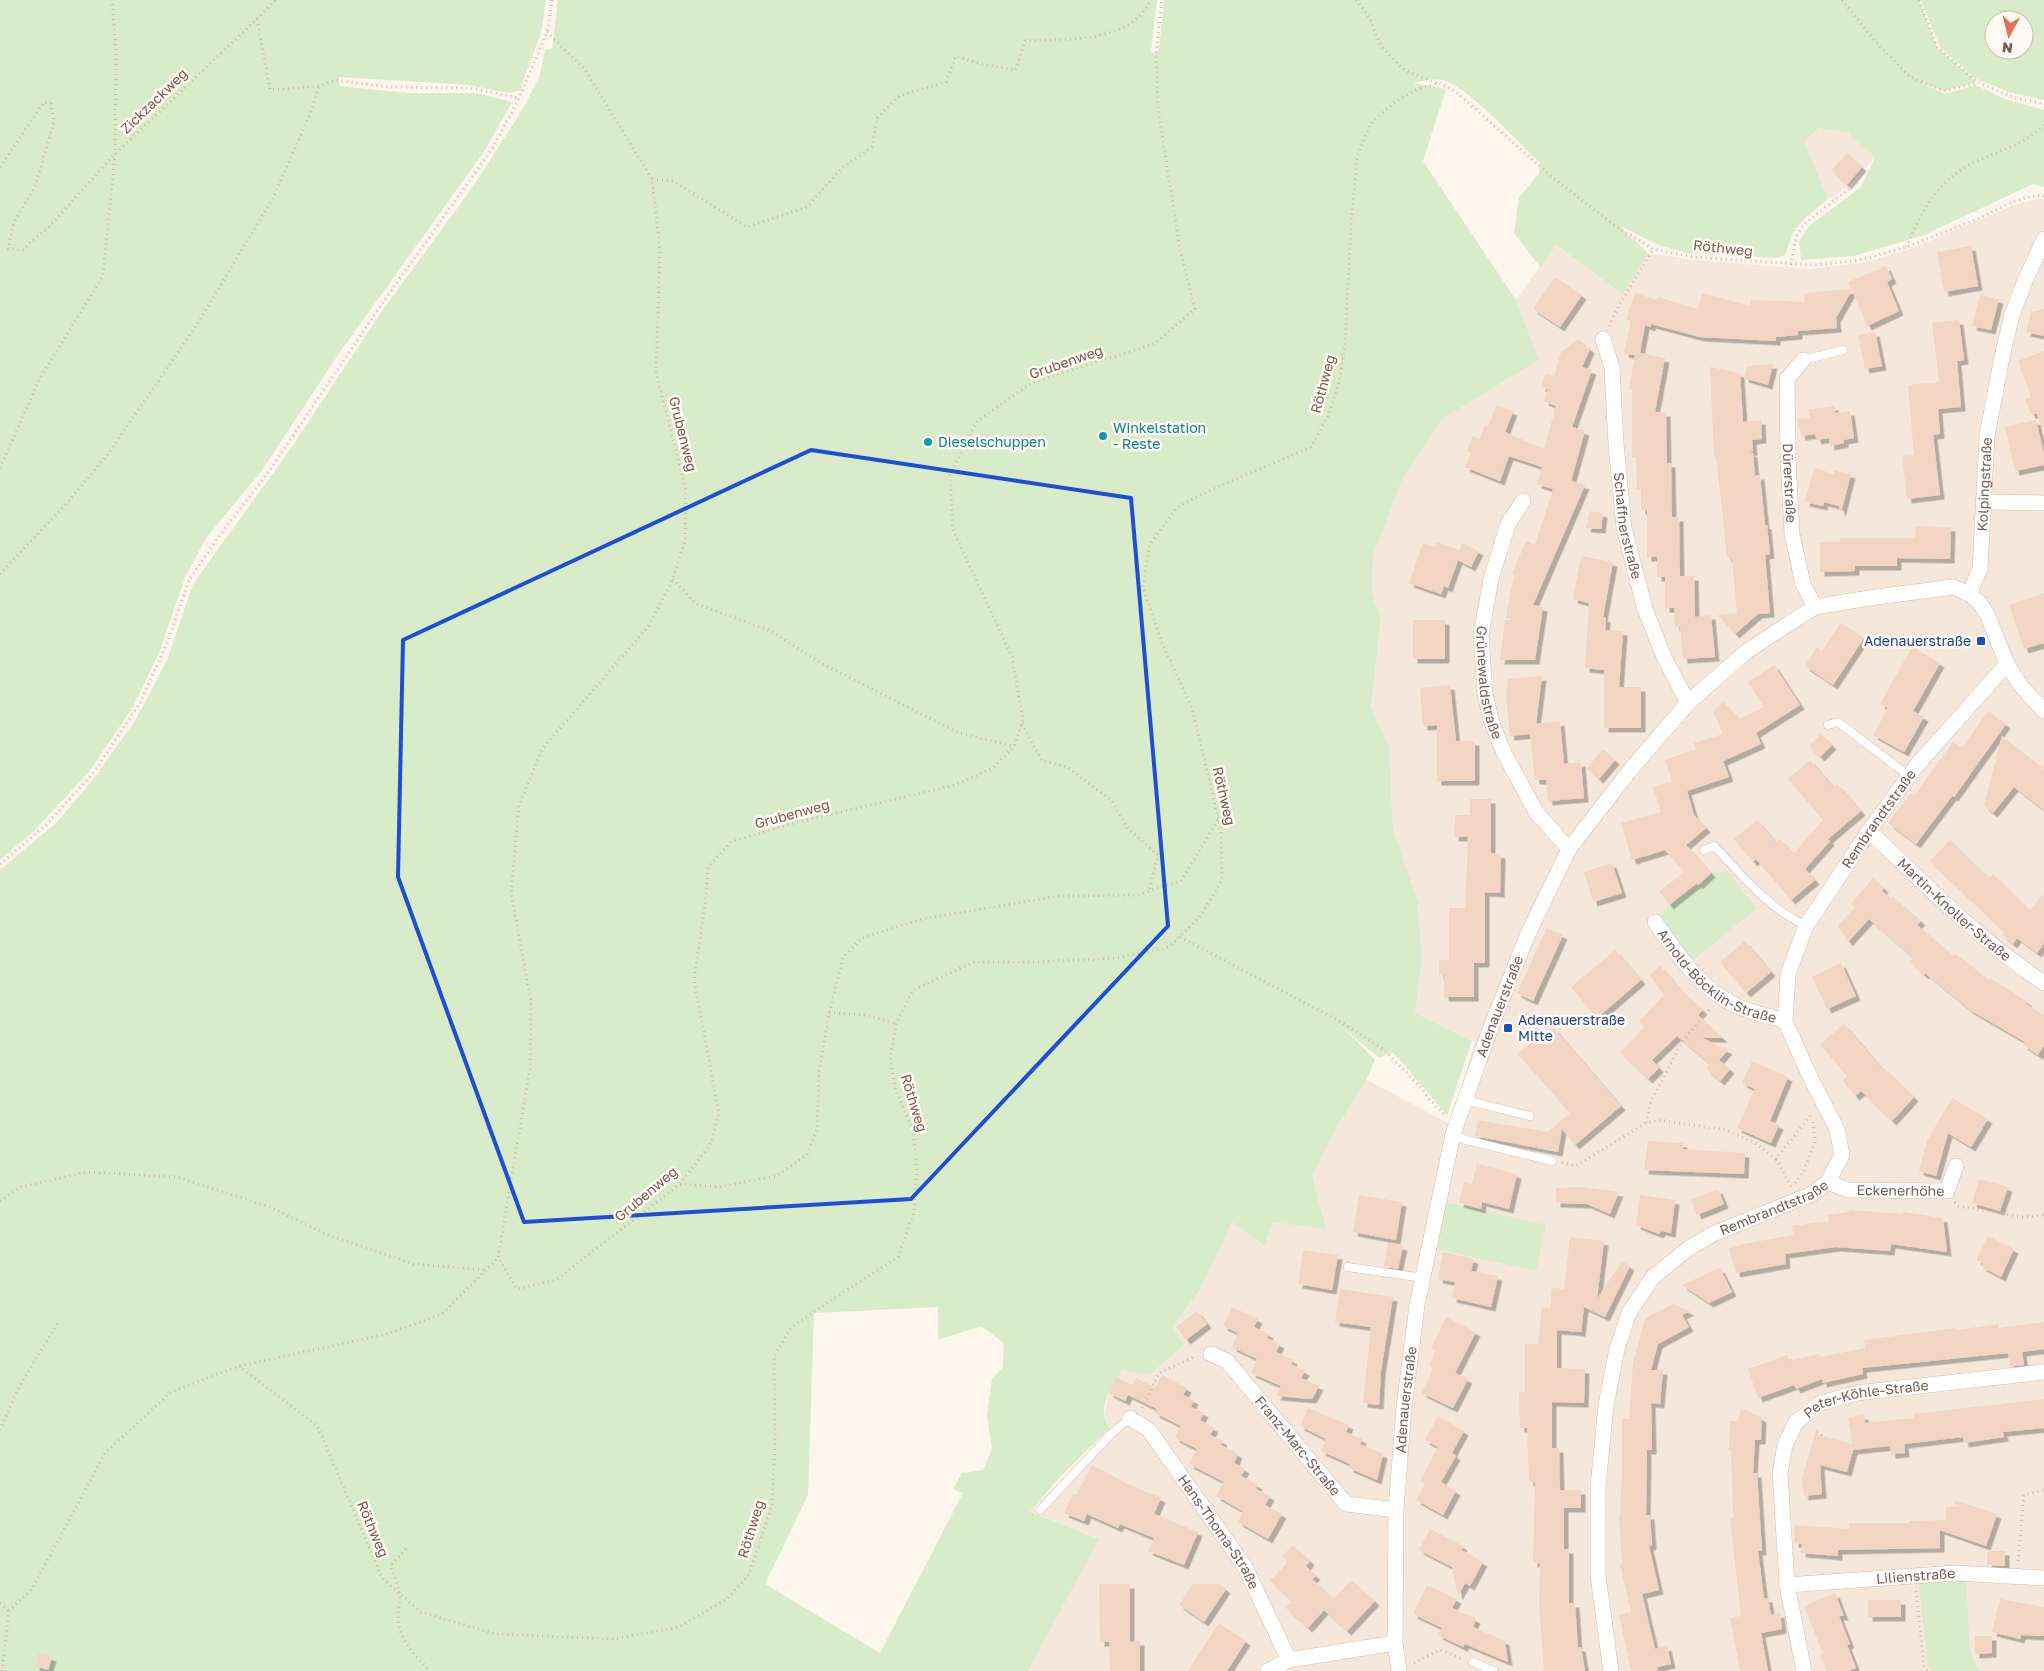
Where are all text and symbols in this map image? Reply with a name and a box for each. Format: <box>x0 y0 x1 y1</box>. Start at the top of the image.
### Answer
north arrow <box>1984 10 2034 60</box>
text: N <box>2001 39 2014 57</box>
street label: Zickzackweg <box>117 65 191 137</box>
street label: Röthweg <box>1692 236 1754 259</box>
street label: Grubenweg <box>1027 341 1105 382</box>
street label: Röthweg <box>1307 353 1338 415</box>
street label: Grubenweg <box>666 394 701 473</box>
place label: Winkelstation - Reste <box>1113 419 1206 452</box>
marker: Winkelstation - Reste <box>1097 430 1109 442</box>
place label: Dieselschuppen <box>938 433 1046 450</box>
marker: Dieselschuppen <box>922 436 934 448</box>
street label: Kolpingstraße <box>1973 437 1995 532</box>
street label: Dürerstraße <box>1780 443 1800 523</box>
street label: Schaffnerstraße <box>1611 471 1646 581</box>
street label: Grünewaldstraße <box>1473 624 1507 741</box>
place label: Adenauerstraße <box>1864 632 1971 649</box>
marker: Adenauerstraße <box>1975 635 1987 647</box>
street label: Röthweg <box>1209 765 1239 827</box>
street label: Rembrandtstraße <box>1838 766 1919 871</box>
street label: Grubenweg <box>753 795 831 832</box>
street label: Martin-Knoller-Straße <box>1894 854 2015 964</box>
street label: Arnold-Böcklin-Straße <box>1654 925 1779 1026</box>
street label: Adenauerstraße <box>1472 953 1526 1059</box>
place label: Adenauerstraße Mitte <box>1518 1011 1625 1044</box>
marker: Adenauerstraße Mitte <box>1502 1022 1514 1034</box>
street label: Röthweg <box>898 1072 931 1134</box>
street label: Grubenweg <box>611 1162 681 1225</box>
street label: Rembrandtstraße <box>1717 1176 1831 1238</box>
street label: Eckenerhöhe <box>1856 1181 1944 1199</box>
street label: Adenauerstraße <box>1391 1345 1420 1454</box>
street label: Peter-Köhle-Straße <box>1800 1376 1929 1421</box>
street label: Franz-Marc-Straße <box>1252 1392 1344 1499</box>
street label: Hans-Thoma-Straße <box>1175 1471 1263 1592</box>
street label: Röthweg <box>354 1498 393 1560</box>
street label: Röthweg <box>734 1498 767 1560</box>
street label: Lilienstraße <box>1875 1564 1956 1587</box>

